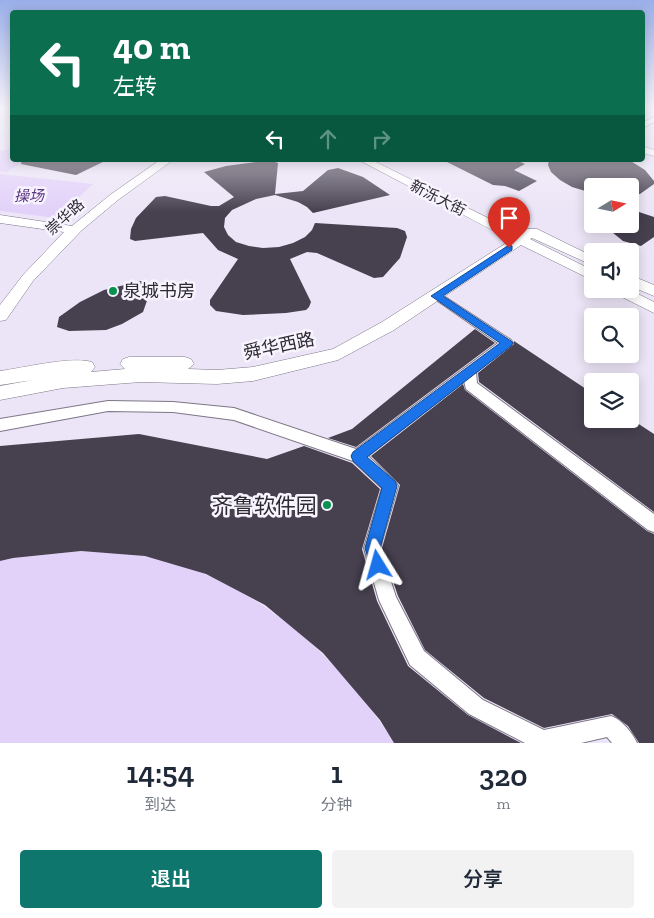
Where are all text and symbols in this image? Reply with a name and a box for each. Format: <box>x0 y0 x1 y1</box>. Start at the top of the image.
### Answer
text: 40 m <box>113 26 190 68</box>
icon: left <box>30 30 95 95</box>
text: 左转 <box>113 73 157 100</box>
icon: left <box>261 125 289 153</box>
icon: ahead <box>314 125 342 153</box>
icon: right <box>367 125 395 153</box>
street label: 新泺大街 <box>407 176 469 220</box>
north arrow <box>584 178 639 232</box>
map controls <box>584 178 639 428</box>
park label: 操场 <box>14 187 46 205</box>
street label: 崇华路 <box>42 195 88 239</box>
pin <box>488 197 530 248</box>
icon: arrive <box>495 204 523 232</box>
button: sound <box>584 243 639 298</box>
place label: 泉城书房 <box>123 280 195 302</box>
marker: 泉城书房 <box>107 285 119 297</box>
button: search <box>584 308 639 363</box>
street label: 舜华西路 <box>241 328 317 364</box>
button: layers <box>584 373 639 428</box>
place label: 齐鲁软件园 <box>212 493 317 518</box>
marker: 齐鲁软件园 <box>321 499 333 511</box>
position arrow <box>351 538 403 590</box>
text: 14:54 <box>126 755 194 791</box>
text: 1 <box>331 755 343 791</box>
text: 320 <box>479 758 528 794</box>
text: m <box>496 794 510 813</box>
text: 到达 <box>144 795 176 814</box>
text: 分钟 <box>321 795 353 814</box>
button: 退出 <box>20 850 322 908</box>
button: 分享 <box>332 850 634 908</box>

